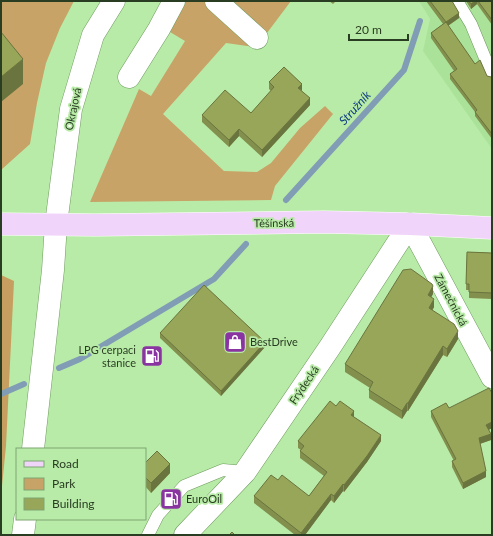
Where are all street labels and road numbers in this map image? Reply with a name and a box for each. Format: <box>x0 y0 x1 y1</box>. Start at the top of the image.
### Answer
street label: Okrajová <box>62 86 83 131</box>
street label: Těšínská <box>254 216 294 229</box>
street label: Zámečnická <box>432 271 471 328</box>
street label: Frýdecká <box>286 363 321 406</box>

